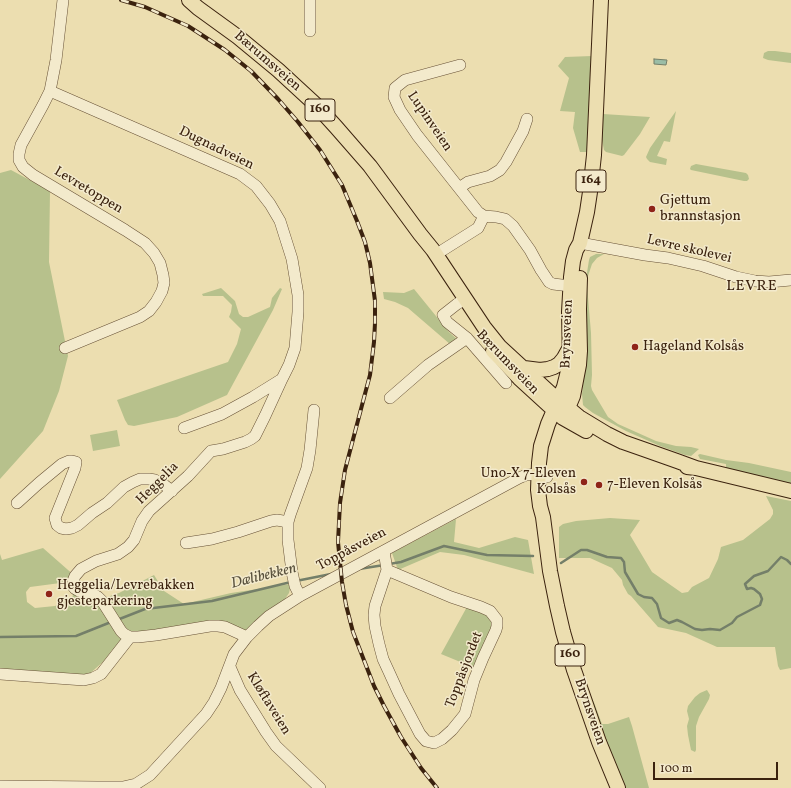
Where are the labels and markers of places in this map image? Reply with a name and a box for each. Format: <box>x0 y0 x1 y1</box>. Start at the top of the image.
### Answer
place label: Gjettum brannstasjon <box>660 193 741 226</box>
marker: Gjettum brannstasjon <box>647 204 657 214</box>
place label: Hageland Kolsås <box>643 339 744 355</box>
marker: Hageland Kolsås <box>630 342 640 352</box>
place label: Uno-X 7-Eleven Kolsås <box>481 466 576 498</box>
marker: Uno-X 7-Eleven Kolsås <box>579 477 589 487</box>
place label: 7-Eleven Kolsås <box>607 477 702 493</box>
marker: 7-Eleven Kolsås <box>594 480 604 490</box>
place label: Heggelia/Levrebakken gjesteparkering <box>57 578 195 610</box>
marker: Heggelia/Levrebakken gjesteparkering <box>44 589 54 599</box>

